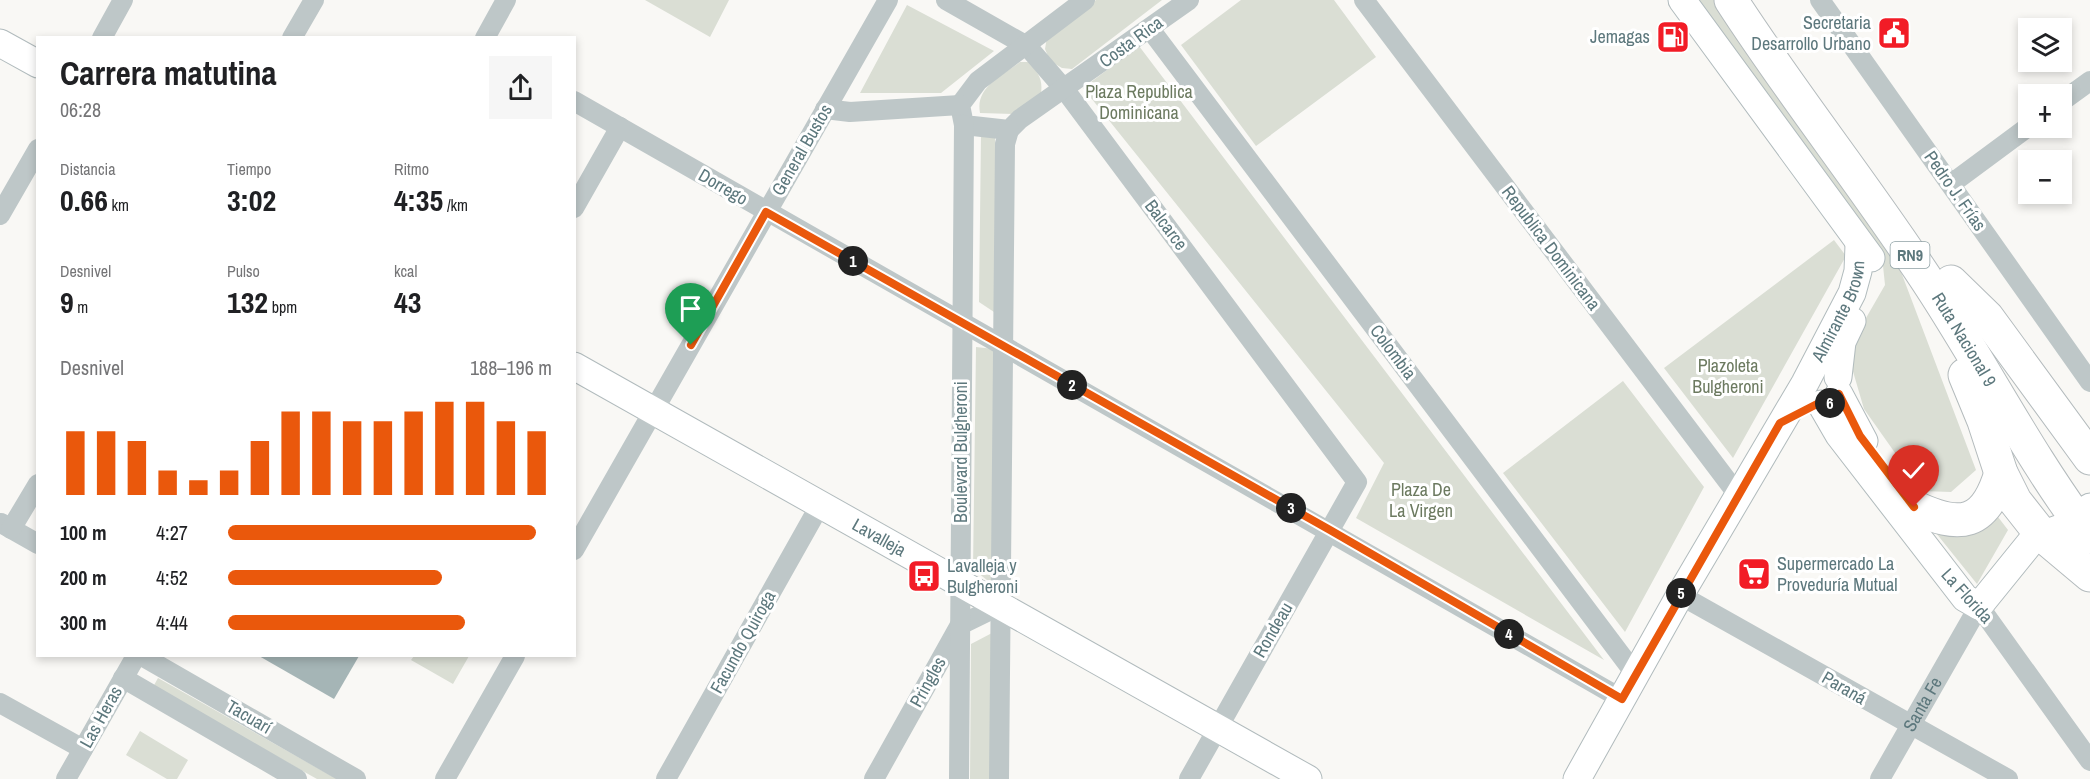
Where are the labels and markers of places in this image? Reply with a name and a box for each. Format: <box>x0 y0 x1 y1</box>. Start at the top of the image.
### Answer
place label: Secretaria Desarrollo Urbano <box>1751 10 1871 56</box>
public building icon: Secretaria Desarrollo Urbano <box>1876 15 1912 51</box>
fuel station icon: Jemagas <box>1655 19 1691 55</box>
place label: Jemagas <box>1590 24 1650 49</box>
pin: 1 <box>838 246 868 276</box>
pin <box>665 283 716 345</box>
pin: 2 <box>1057 370 1087 400</box>
pin: 6 <box>1815 388 1845 418</box>
pin <box>1888 445 1939 507</box>
pin: 3 <box>1276 493 1306 523</box>
place label: Supermercado La Proveduría Mutual <box>1777 551 1898 597</box>
place label: Lavalleja y Bulgheroni <box>947 553 1018 599</box>
supermarket icon: Supermercado La Proveduría Mutual <box>1736 556 1772 592</box>
bus stop icon: Lavalleja y Bulgheroni <box>906 558 942 594</box>
pin: 5 <box>1666 578 1696 608</box>
pin: 4 <box>1494 619 1524 649</box>

